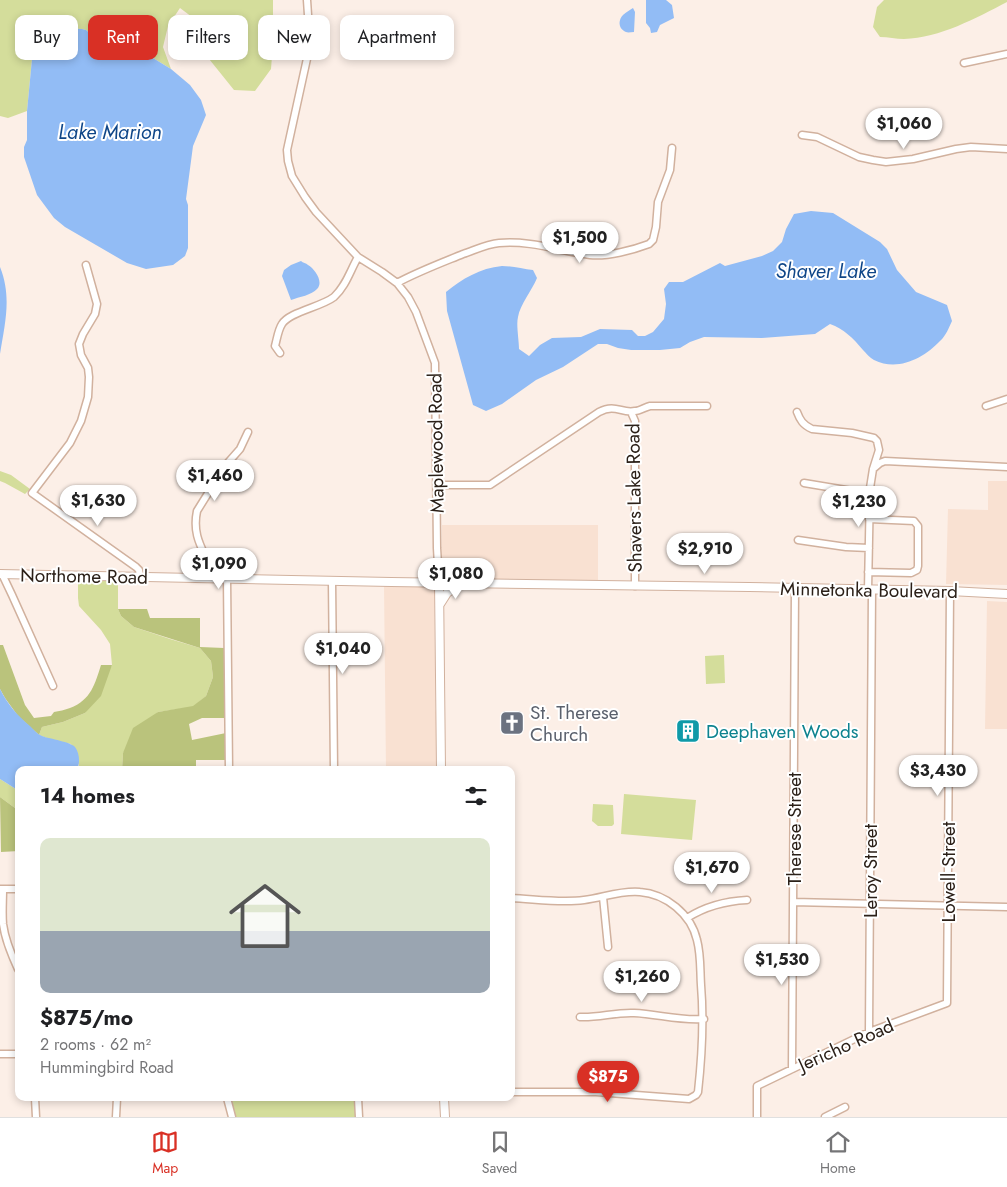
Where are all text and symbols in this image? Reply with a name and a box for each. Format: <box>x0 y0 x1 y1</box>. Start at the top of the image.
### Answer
chip: Buy <box>15 15 78 60</box>
chip: Rent <box>88 15 158 60</box>
chip: Filters <box>168 15 248 60</box>
chip: New <box>258 15 330 60</box>
chip: Apartment <box>340 15 454 60</box>
pin: $1,060 <box>863 108 945 150</box>
text: $1,060 <box>876 112 932 135</box>
water label: Lake Marion <box>58 118 162 147</box>
pin: $1,500 <box>539 222 621 264</box>
text: $1,500 <box>553 226 607 249</box>
water label: Shaver Lake <box>776 257 876 286</box>
street label: Maplewood Road <box>421 373 451 513</box>
street label: Shavers Lake Road <box>619 423 649 573</box>
pin: $1,460 <box>174 460 256 502</box>
text: $1,460 <box>187 464 243 487</box>
pin: $1,630 <box>57 484 139 527</box>
pin: $1,230 <box>818 486 900 528</box>
text: $1,630 <box>71 489 125 512</box>
text: $1,230 <box>832 490 886 513</box>
pin: $2,910 <box>664 532 746 575</box>
text: $2,910 <box>677 537 733 560</box>
pin: $1,090 <box>178 548 260 590</box>
text: $1,090 <box>191 552 247 575</box>
pin: $1,080 <box>415 558 497 600</box>
street label: Northome Road <box>20 561 148 591</box>
text: $1,080 <box>429 562 483 585</box>
street label: Minnetonka Boulevard <box>780 575 958 605</box>
pin: $1,040 <box>302 632 384 675</box>
text: $1,040 <box>315 637 371 660</box>
place label: St. Therese Church <box>530 699 619 748</box>
church icon: St. Therese Church <box>499 710 525 736</box>
building icon: Deephaven Woods <box>675 718 701 744</box>
place label: Deephaven Woods <box>706 718 859 745</box>
pin: $3,430 <box>897 754 979 797</box>
text: $3,430 <box>910 759 966 782</box>
street label: Therese Street <box>781 772 808 886</box>
text: 14 homes <box>40 781 135 811</box>
icon: filters <box>462 782 490 810</box>
street label: Lowell Street <box>935 821 962 922</box>
street label: Leroy Street <box>857 824 884 918</box>
pin: $1,670 <box>671 852 753 894</box>
text: $1,670 <box>685 856 739 879</box>
icon: home <box>220 871 310 961</box>
pin: $1,530 <box>741 944 823 986</box>
text: $1,530 <box>755 948 809 971</box>
pin: $1,260 <box>601 960 683 1003</box>
text: $1,260 <box>614 965 670 988</box>
text: $875/mo <box>40 1003 133 1033</box>
street label: Jericho Road <box>791 1012 898 1079</box>
text: 2 rooms · 62 m² <box>40 1033 151 1056</box>
text: Hummingbird Road <box>40 1056 174 1079</box>
pin: $875 <box>578 1060 638 1103</box>
text: $875 <box>588 1065 628 1088</box>
tab: Map <box>151 1128 179 1178</box>
tab: Saved <box>482 1128 517 1178</box>
tab: Home <box>820 1128 856 1178</box>

